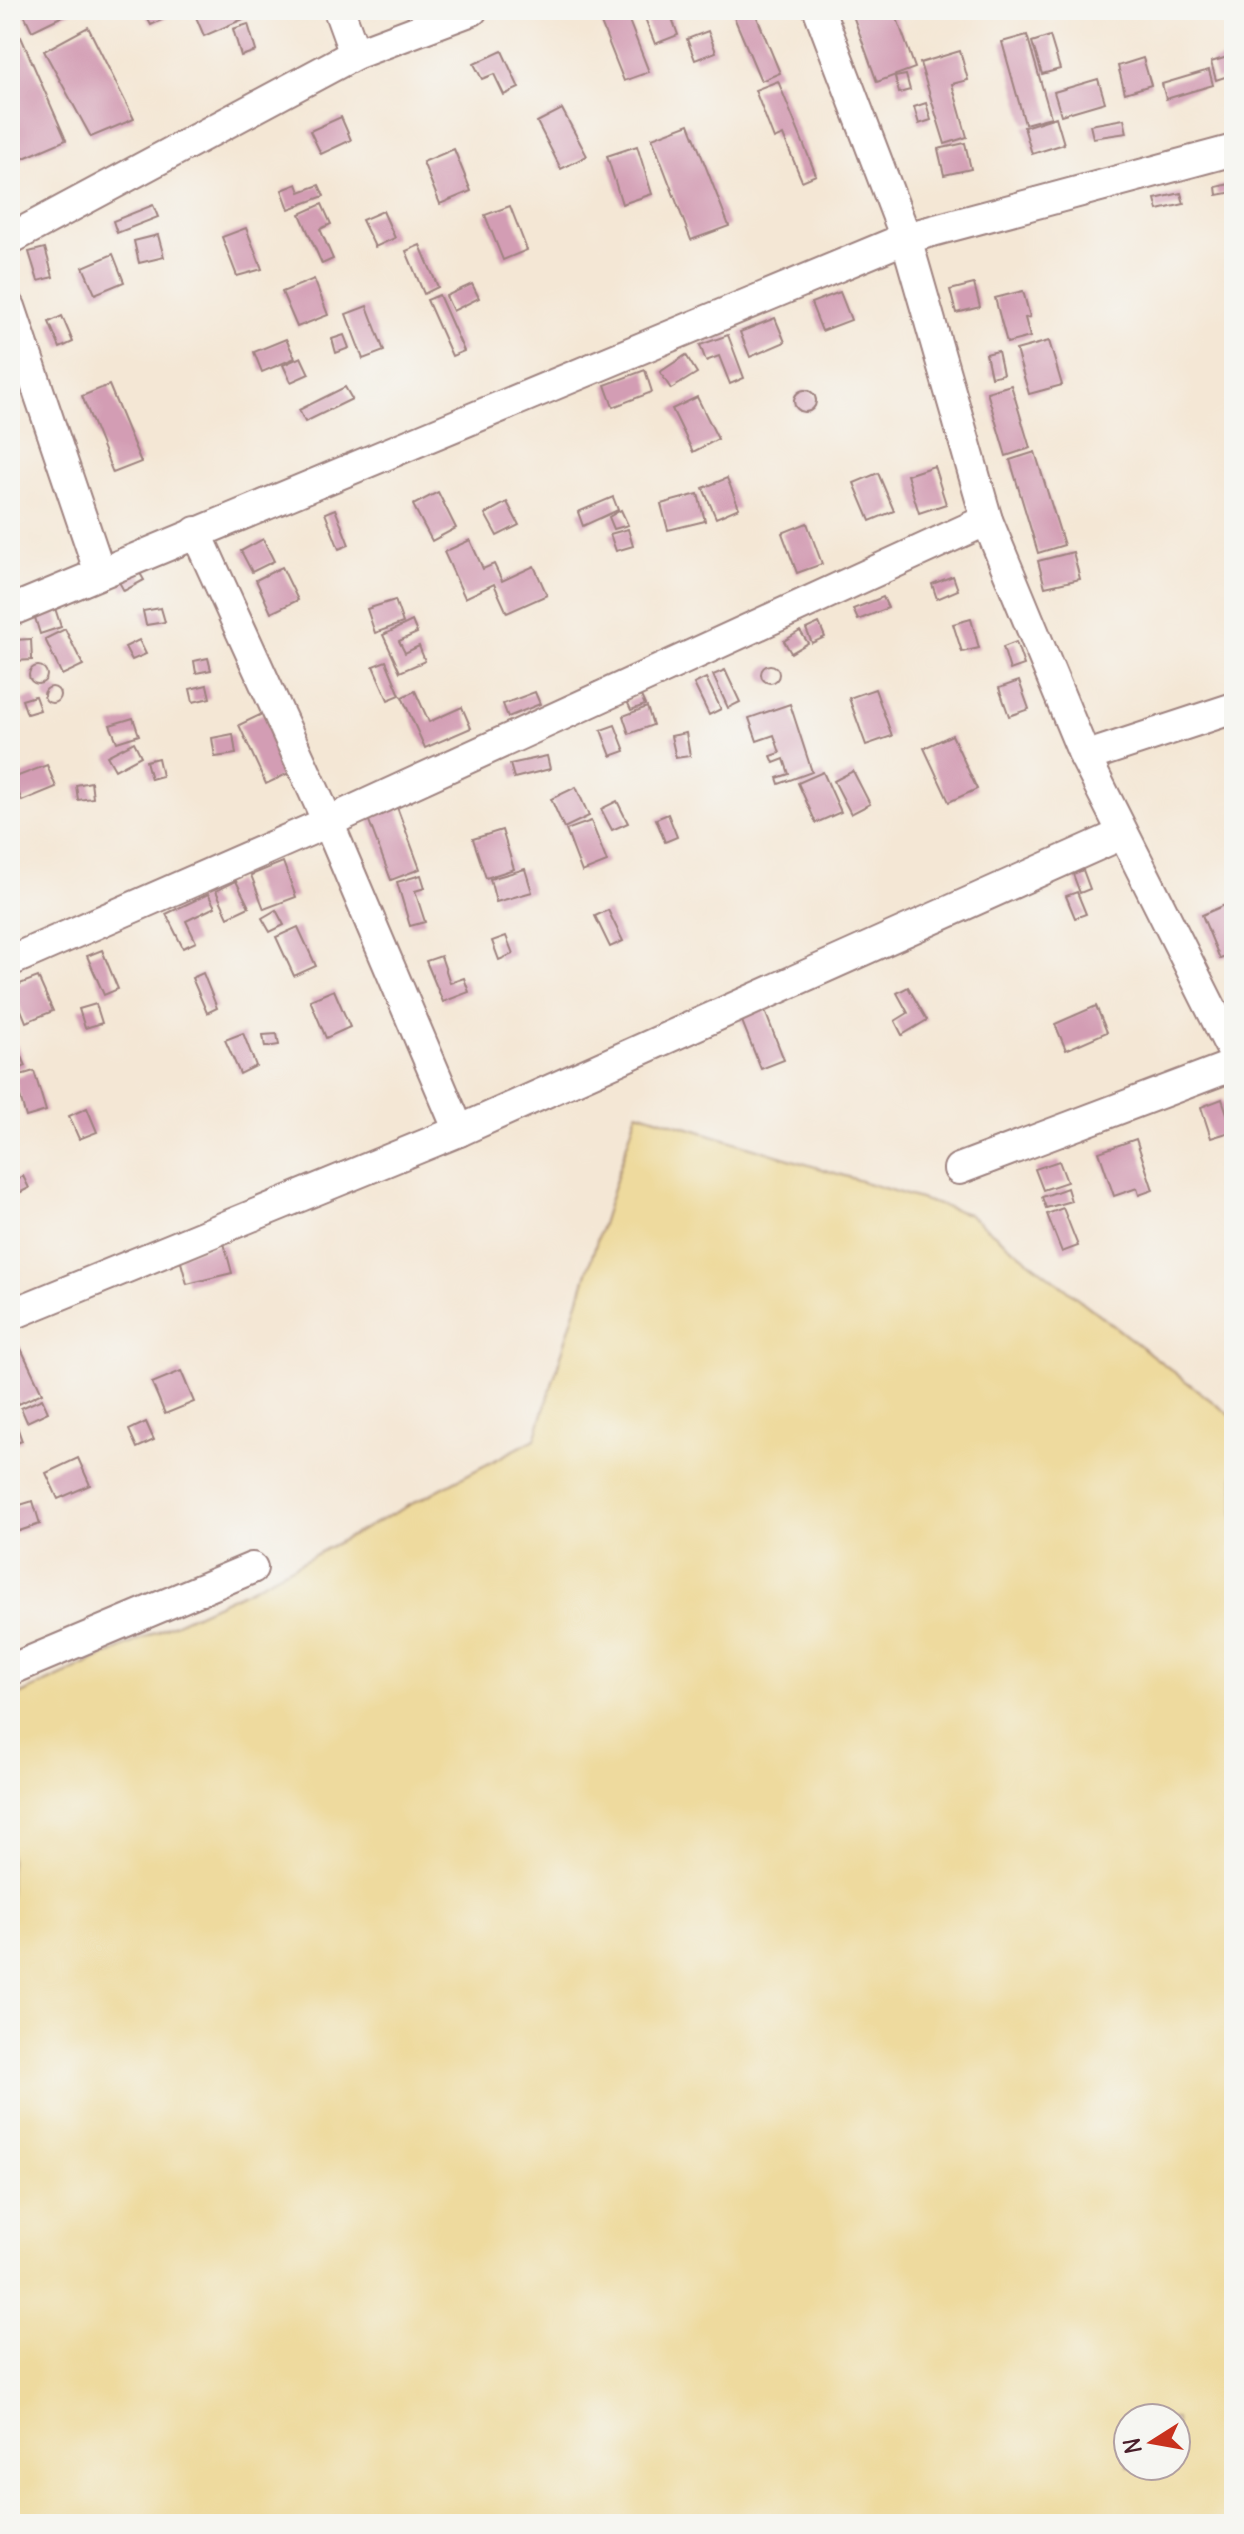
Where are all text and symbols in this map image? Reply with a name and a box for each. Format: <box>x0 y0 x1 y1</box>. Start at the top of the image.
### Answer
north arrow <box>1112 2402 1192 2482</box>
text: N <box>1117 2436 1148 2456</box>

